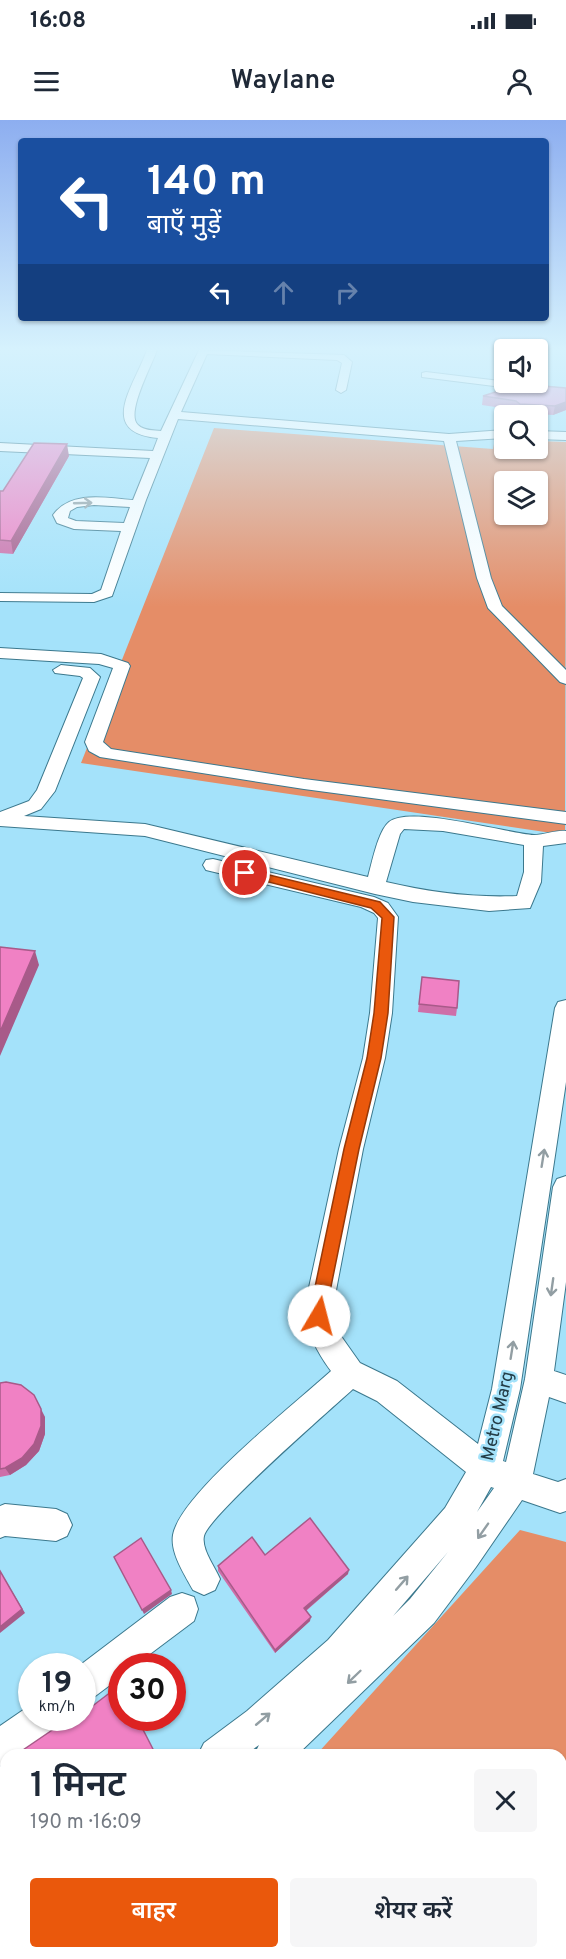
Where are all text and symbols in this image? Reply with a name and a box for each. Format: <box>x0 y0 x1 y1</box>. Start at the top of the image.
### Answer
text: 16:08 <box>30 8 86 35</box>
text: Waylane <box>231 64 335 98</box>
icon: menu <box>30 65 63 98</box>
icon: person <box>503 65 536 98</box>
text: 140 m <box>147 157 266 210</box>
icon: left <box>48 162 126 240</box>
text: बाएँ मुड़ें <box>147 209 221 243</box>
icon: left <box>204 276 237 309</box>
icon: ahead <box>267 276 300 309</box>
icon: right <box>330 276 363 309</box>
map controls <box>494 339 548 525</box>
button: sound <box>494 339 548 393</box>
button: search <box>494 405 548 459</box>
button: layers <box>494 471 548 525</box>
one-way arrow <box>72 497 92 508</box>
pin <box>219 847 270 898</box>
icon: arrive <box>228 856 261 889</box>
one-way arrow <box>538 1149 549 1168</box>
one-way arrow <box>546 1276 557 1296</box>
position arrow <box>287 1284 351 1348</box>
one-way arrow <box>507 1341 518 1361</box>
street label: Metro Marg <box>477 1369 520 1463</box>
one-way arrow <box>477 1522 489 1539</box>
one-way arrow <box>395 1576 409 1591</box>
speed limit sign: 30 <box>108 1653 186 1731</box>
text: 19 <box>42 1666 72 1703</box>
one-way arrow <box>347 1670 362 1684</box>
text: km/h <box>39 1698 75 1717</box>
one-way arrow <box>255 1712 270 1726</box>
text: 1 मिनट <box>30 1764 126 1810</box>
button: close <box>474 1769 537 1832</box>
text: 190 m · 16:09 <box>30 1810 142 1836</box>
button: बाहर <box>30 1878 278 1947</box>
button: शेयर करें <box>290 1878 537 1947</box>

